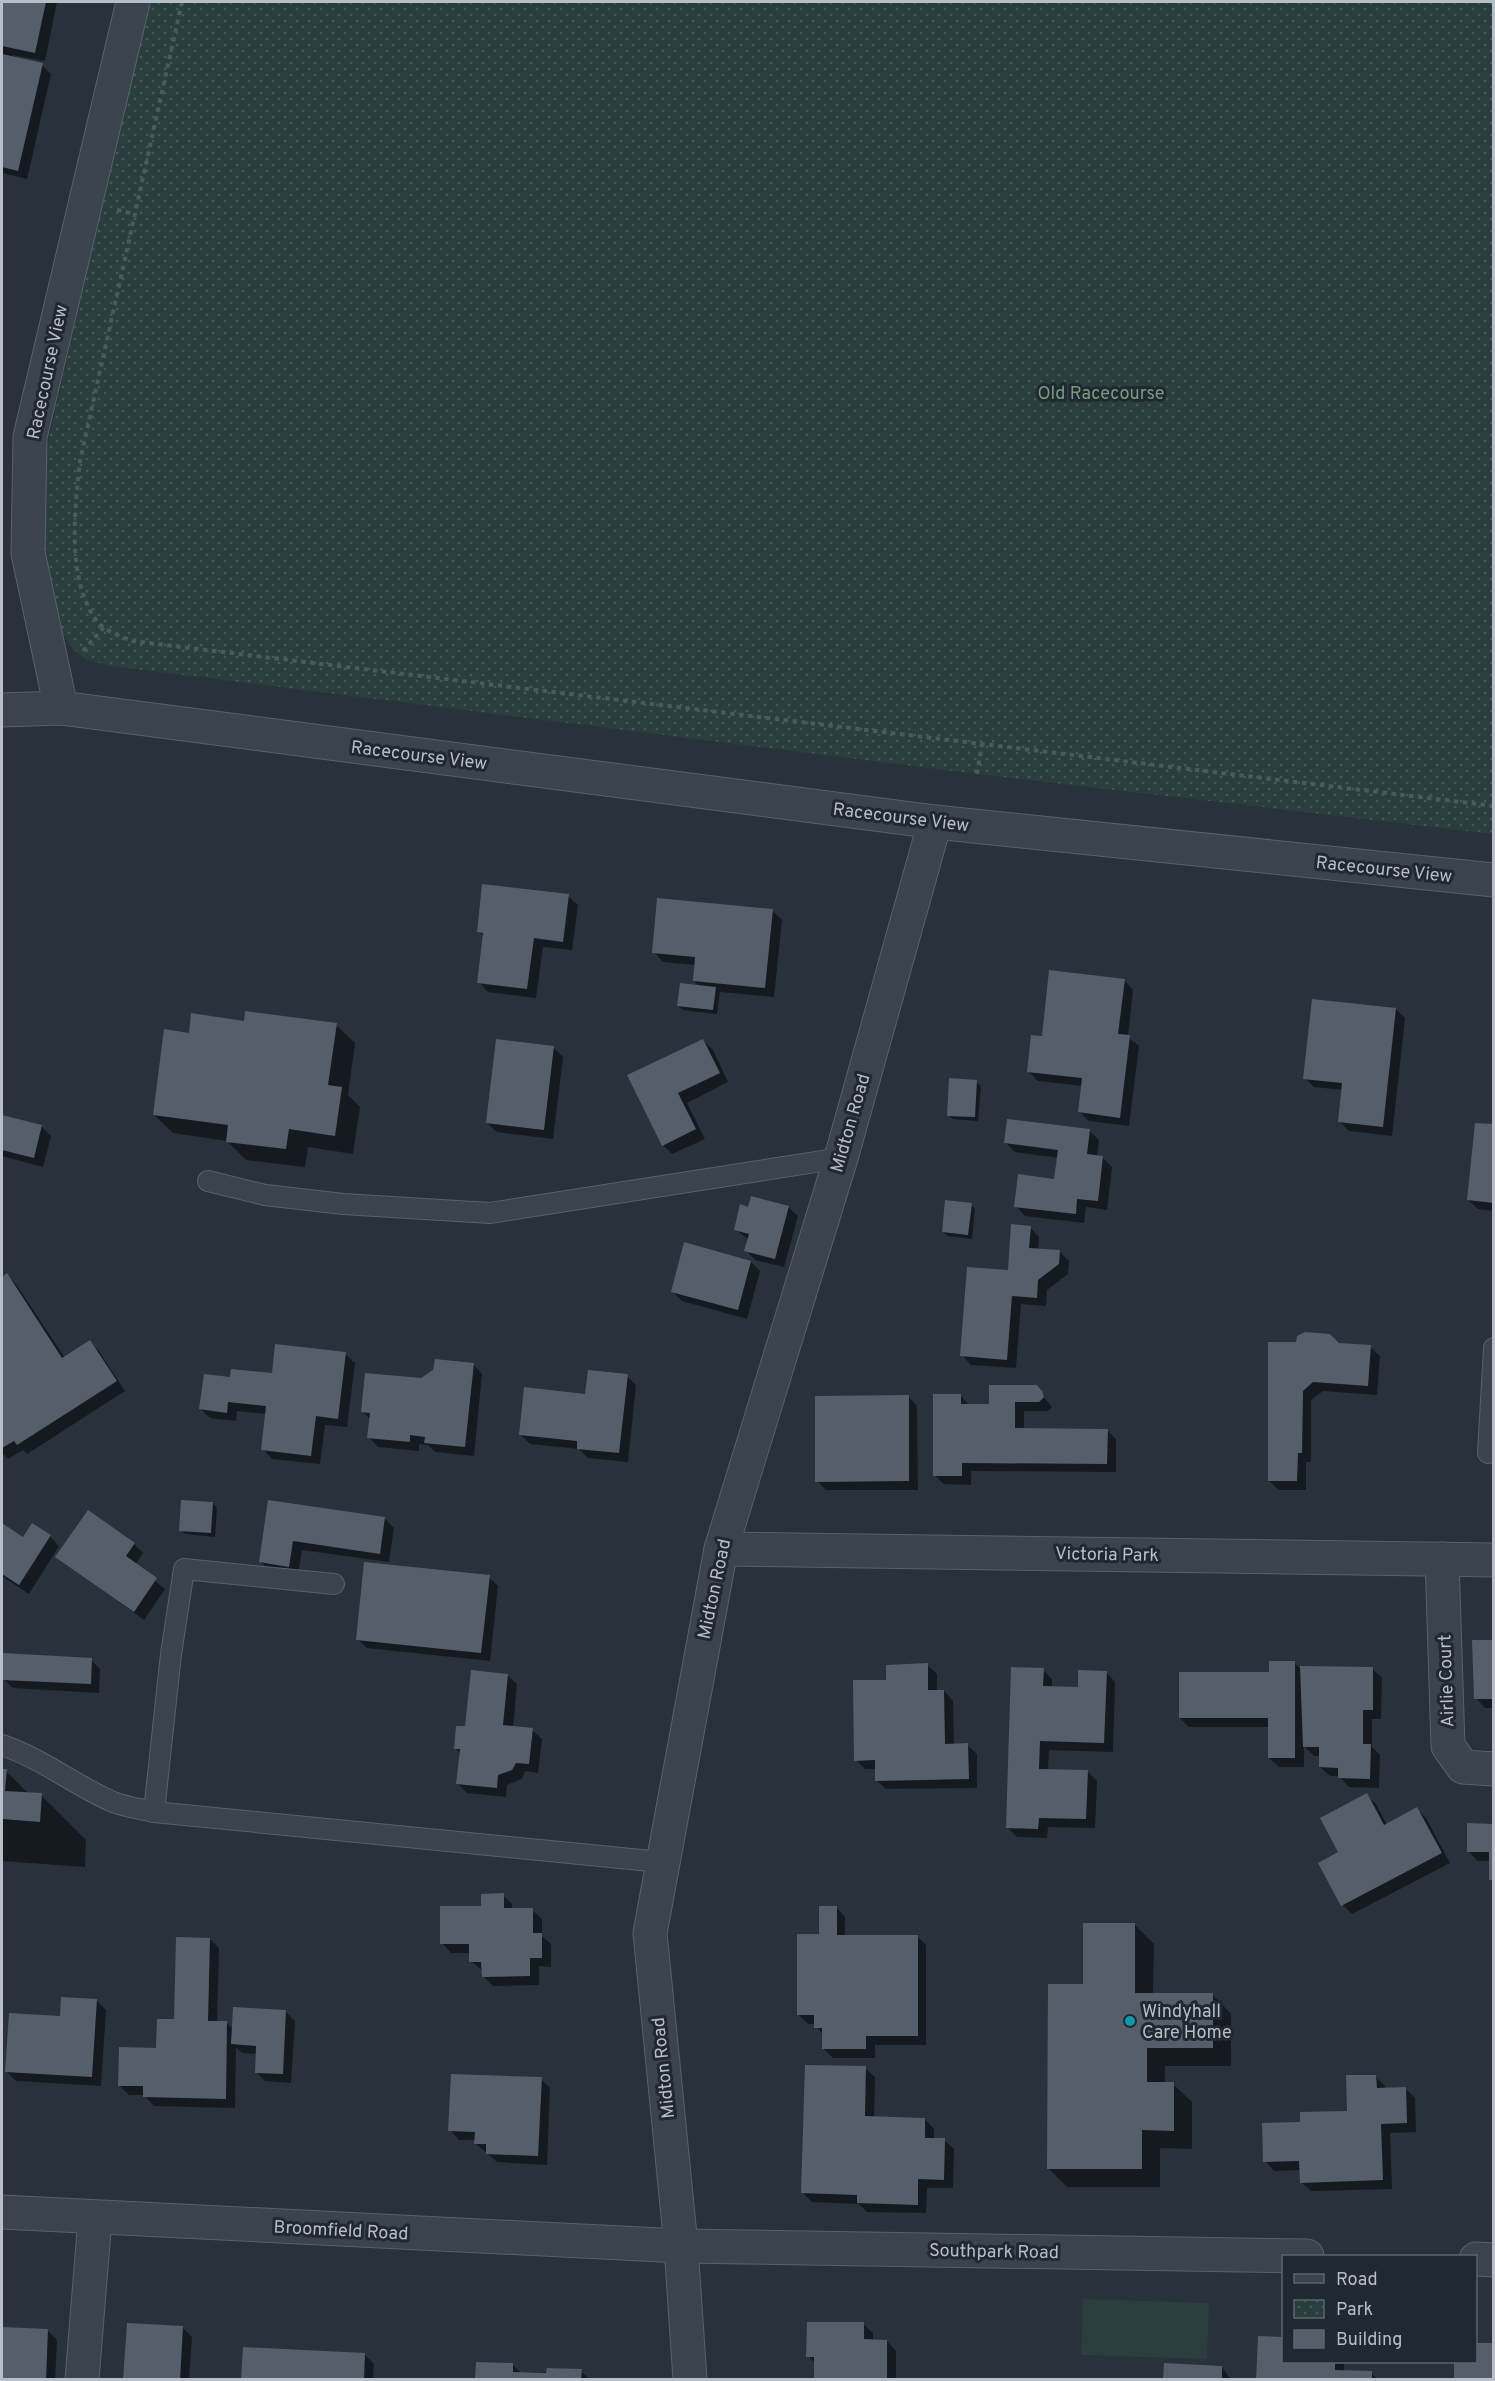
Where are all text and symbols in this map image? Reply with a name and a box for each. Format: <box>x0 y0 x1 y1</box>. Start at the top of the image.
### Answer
street label: Racecourse View <box>23 303 74 442</box>
park label: Old Racecourse <box>1037 383 1165 406</box>
street label: Racecourse View <box>349 737 488 776</box>
street label: Racecourse View <box>831 799 970 838</box>
street label: Racecourse View <box>1314 852 1453 889</box>
street label: Midton Road <box>826 1071 877 1176</box>
street label: Midton Road <box>694 1537 737 1641</box>
street label: Victoria Park <box>1055 1543 1159 1568</box>
street label: Airlie Court <box>1434 1634 1461 1728</box>
place label: Windyhall Care Home <box>1142 2001 1232 2045</box>
marker: Windyhall Care Home <box>1123 2014 1137 2028</box>
street label: Midton Road <box>648 2016 681 2120</box>
street label: Broomfield Road <box>273 2216 409 2247</box>
street label: Southpark Road <box>929 2240 1059 2265</box>
legend <box>1282 2255 1477 2363</box>
text: Road <box>1336 2269 1378 2292</box>
text: Park <box>1336 2299 1373 2322</box>
text: Building <box>1336 2329 1402 2352</box>

